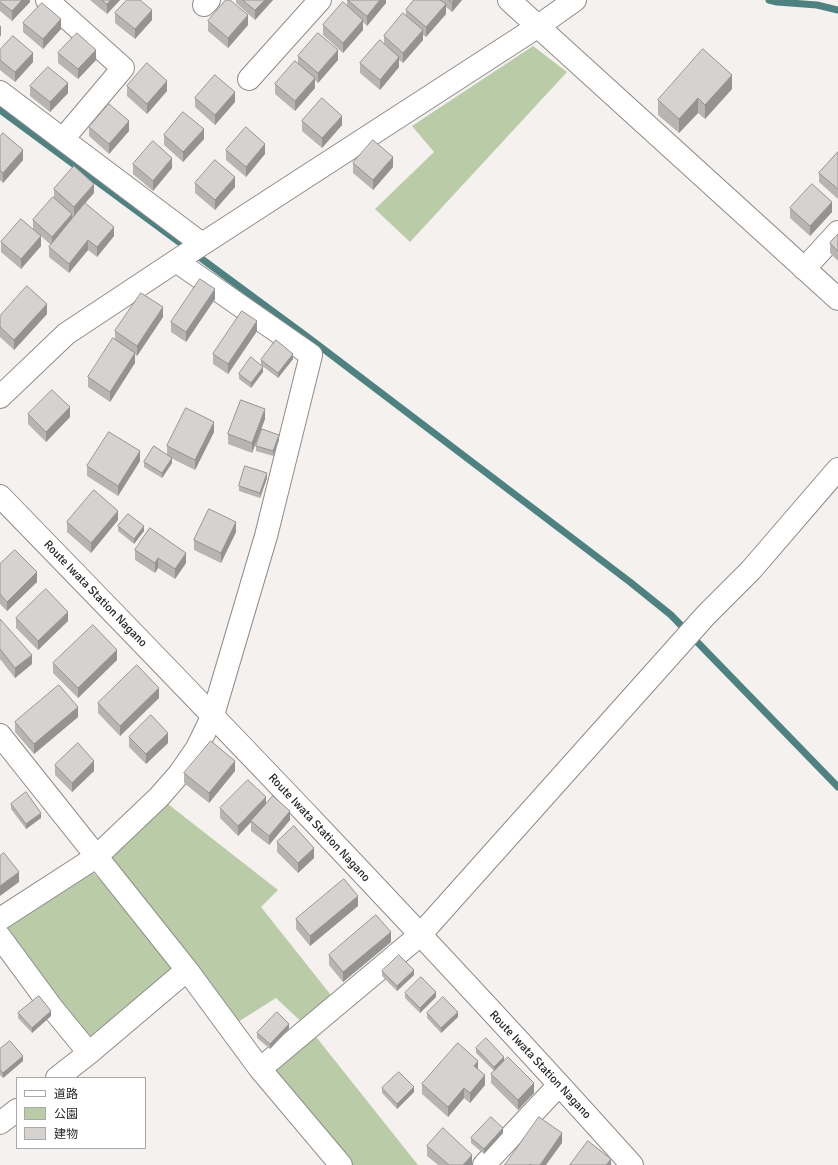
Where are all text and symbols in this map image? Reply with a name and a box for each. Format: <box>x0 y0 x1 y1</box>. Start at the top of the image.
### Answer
street label: Route Iwata Station Nagano <box>40 538 150 650</box>
street label: Route Iwata Station Nagano <box>265 771 373 885</box>
street label: Route Iwata Station Nagano <box>486 1008 594 1122</box>
legend <box>16 1077 146 1149</box>
text: 道路 <box>54 1087 78 1102</box>
text: 公園 <box>54 1107 78 1122</box>
text: 建物 <box>54 1127 78 1142</box>

